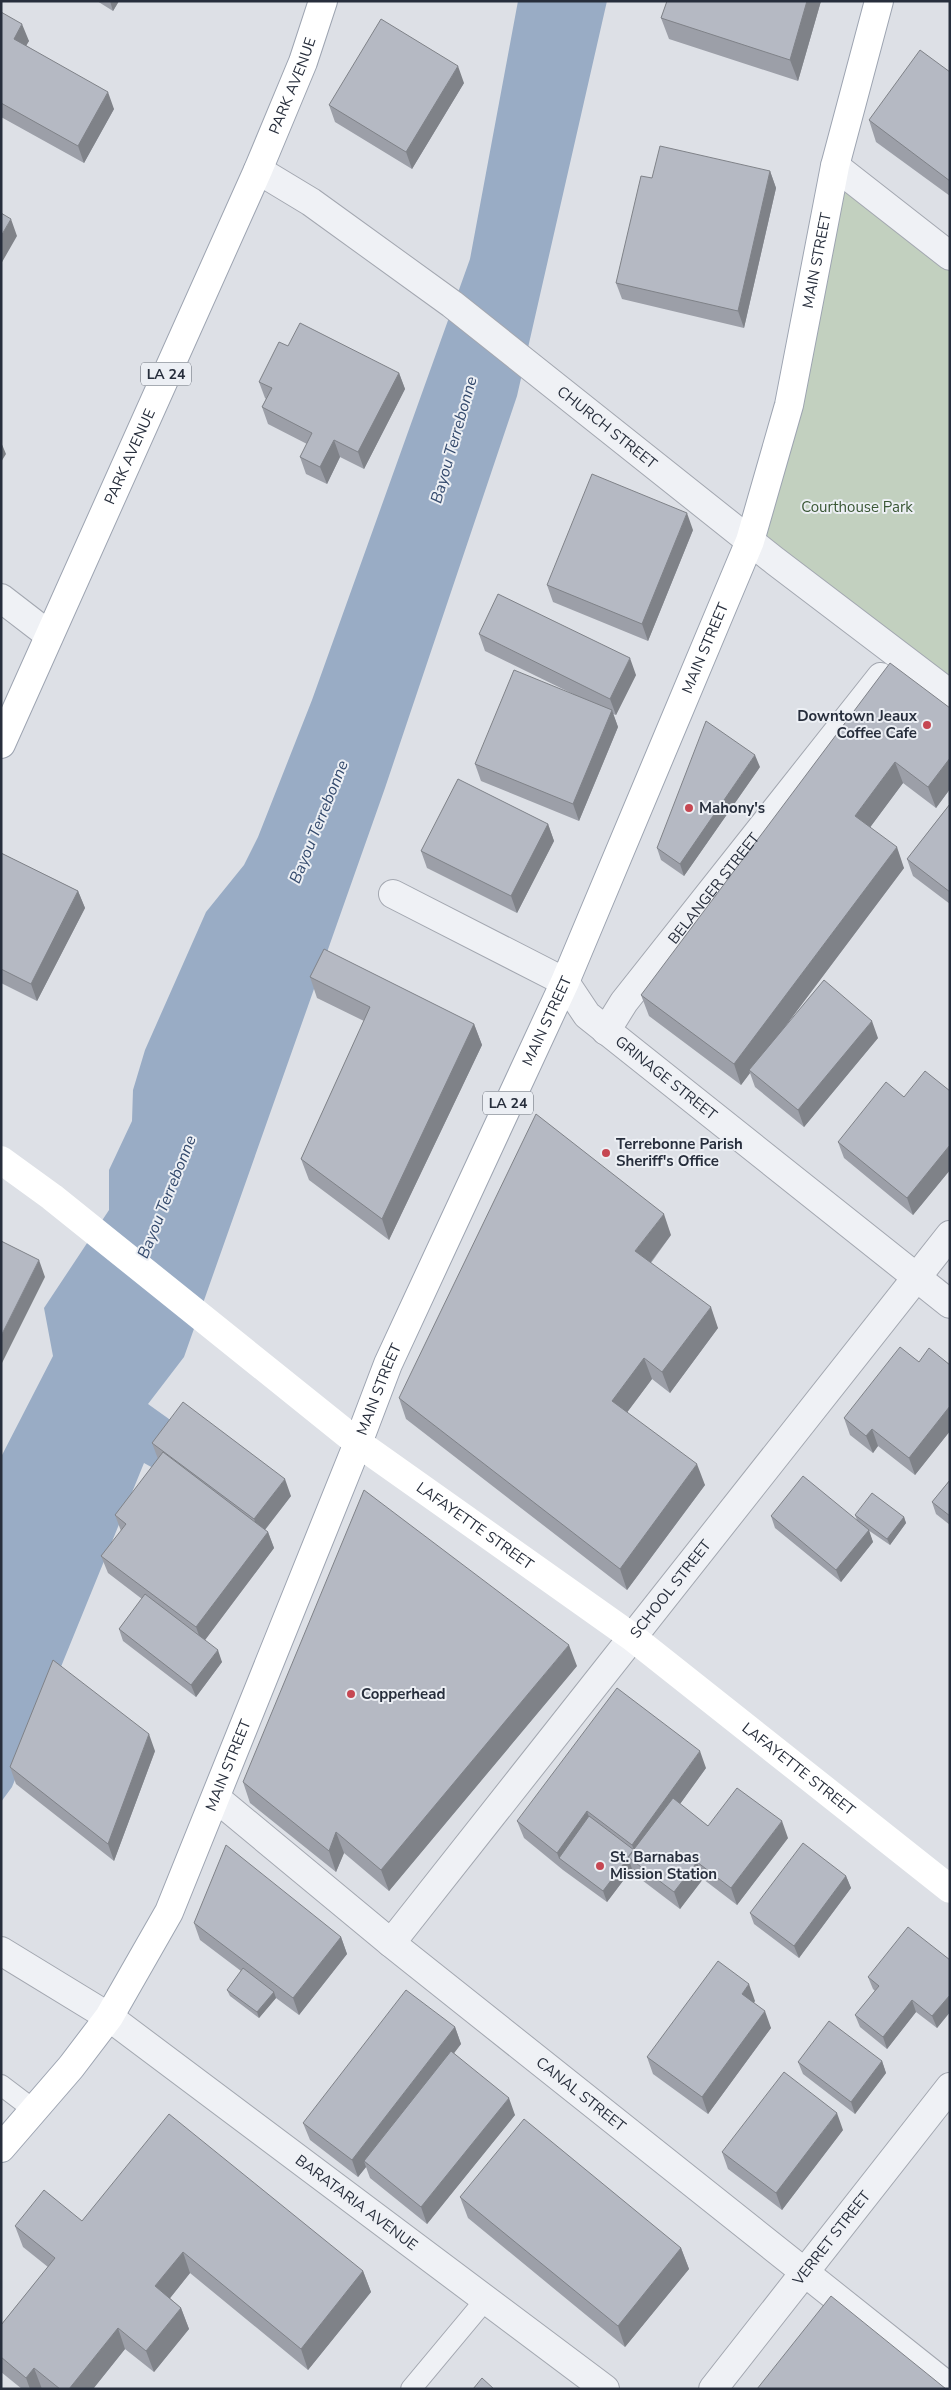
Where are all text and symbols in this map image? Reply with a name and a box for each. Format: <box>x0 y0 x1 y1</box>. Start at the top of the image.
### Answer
street label: PARK AVENUE <box>264 35 320 137</box>
street label: MAIN STREET <box>798 211 836 310</box>
road number: LA 24 <box>141 362 191 386</box>
water label: Bayou Terrebonne <box>425 374 483 506</box>
street label: CHURCH STREET <box>553 381 661 473</box>
street label: PARK AVENUE <box>100 406 160 507</box>
park label: Courthouse Park <box>801 497 913 517</box>
street label: MAIN STREET <box>677 600 733 697</box>
place label: Downtown Jeaux Coffee Cafe <box>797 706 918 743</box>
marker: Downtown Jeaux Coffee Cafe <box>921 719 933 731</box>
water label: Bayou Terrebonne <box>284 757 354 887</box>
place label: Mahony's <box>699 798 765 818</box>
marker: Mahony's <box>683 802 695 814</box>
street label: BELANGER STREET <box>664 829 764 948</box>
street label: MAIN STREET <box>517 973 576 1069</box>
street label: GRINAGE STREET <box>611 1031 721 1125</box>
road number: LA 24 <box>483 1092 533 1114</box>
water label: Bayou Terrebonne <box>132 1132 202 1262</box>
place label: Terrebonne Parish Sheriff's Office <box>616 1134 743 1171</box>
marker: Terrebonne Parish Sheriff's Office <box>600 1147 612 1159</box>
street label: MAIN STREET <box>352 1340 406 1438</box>
street label: LAFAYETTE STREET <box>412 1477 538 1574</box>
street label: SCHOOL STREET <box>625 1536 716 1642</box>
place label: Copperhead <box>361 1684 445 1704</box>
marker: Copperhead <box>345 1688 357 1700</box>
street label: MAIN STREET <box>201 1717 256 1814</box>
street label: LAFAYETTE STREET <box>738 1718 859 1820</box>
place label: St. Barnabas Mission Station <box>610 1847 717 1884</box>
marker: St. Barnabas Mission Station <box>594 1860 606 1872</box>
street label: CANAL STREET <box>532 2052 630 2136</box>
street label: BARATARIA AVENUE <box>291 2150 422 2255</box>
street label: VERRET STREET <box>788 2187 875 2290</box>

